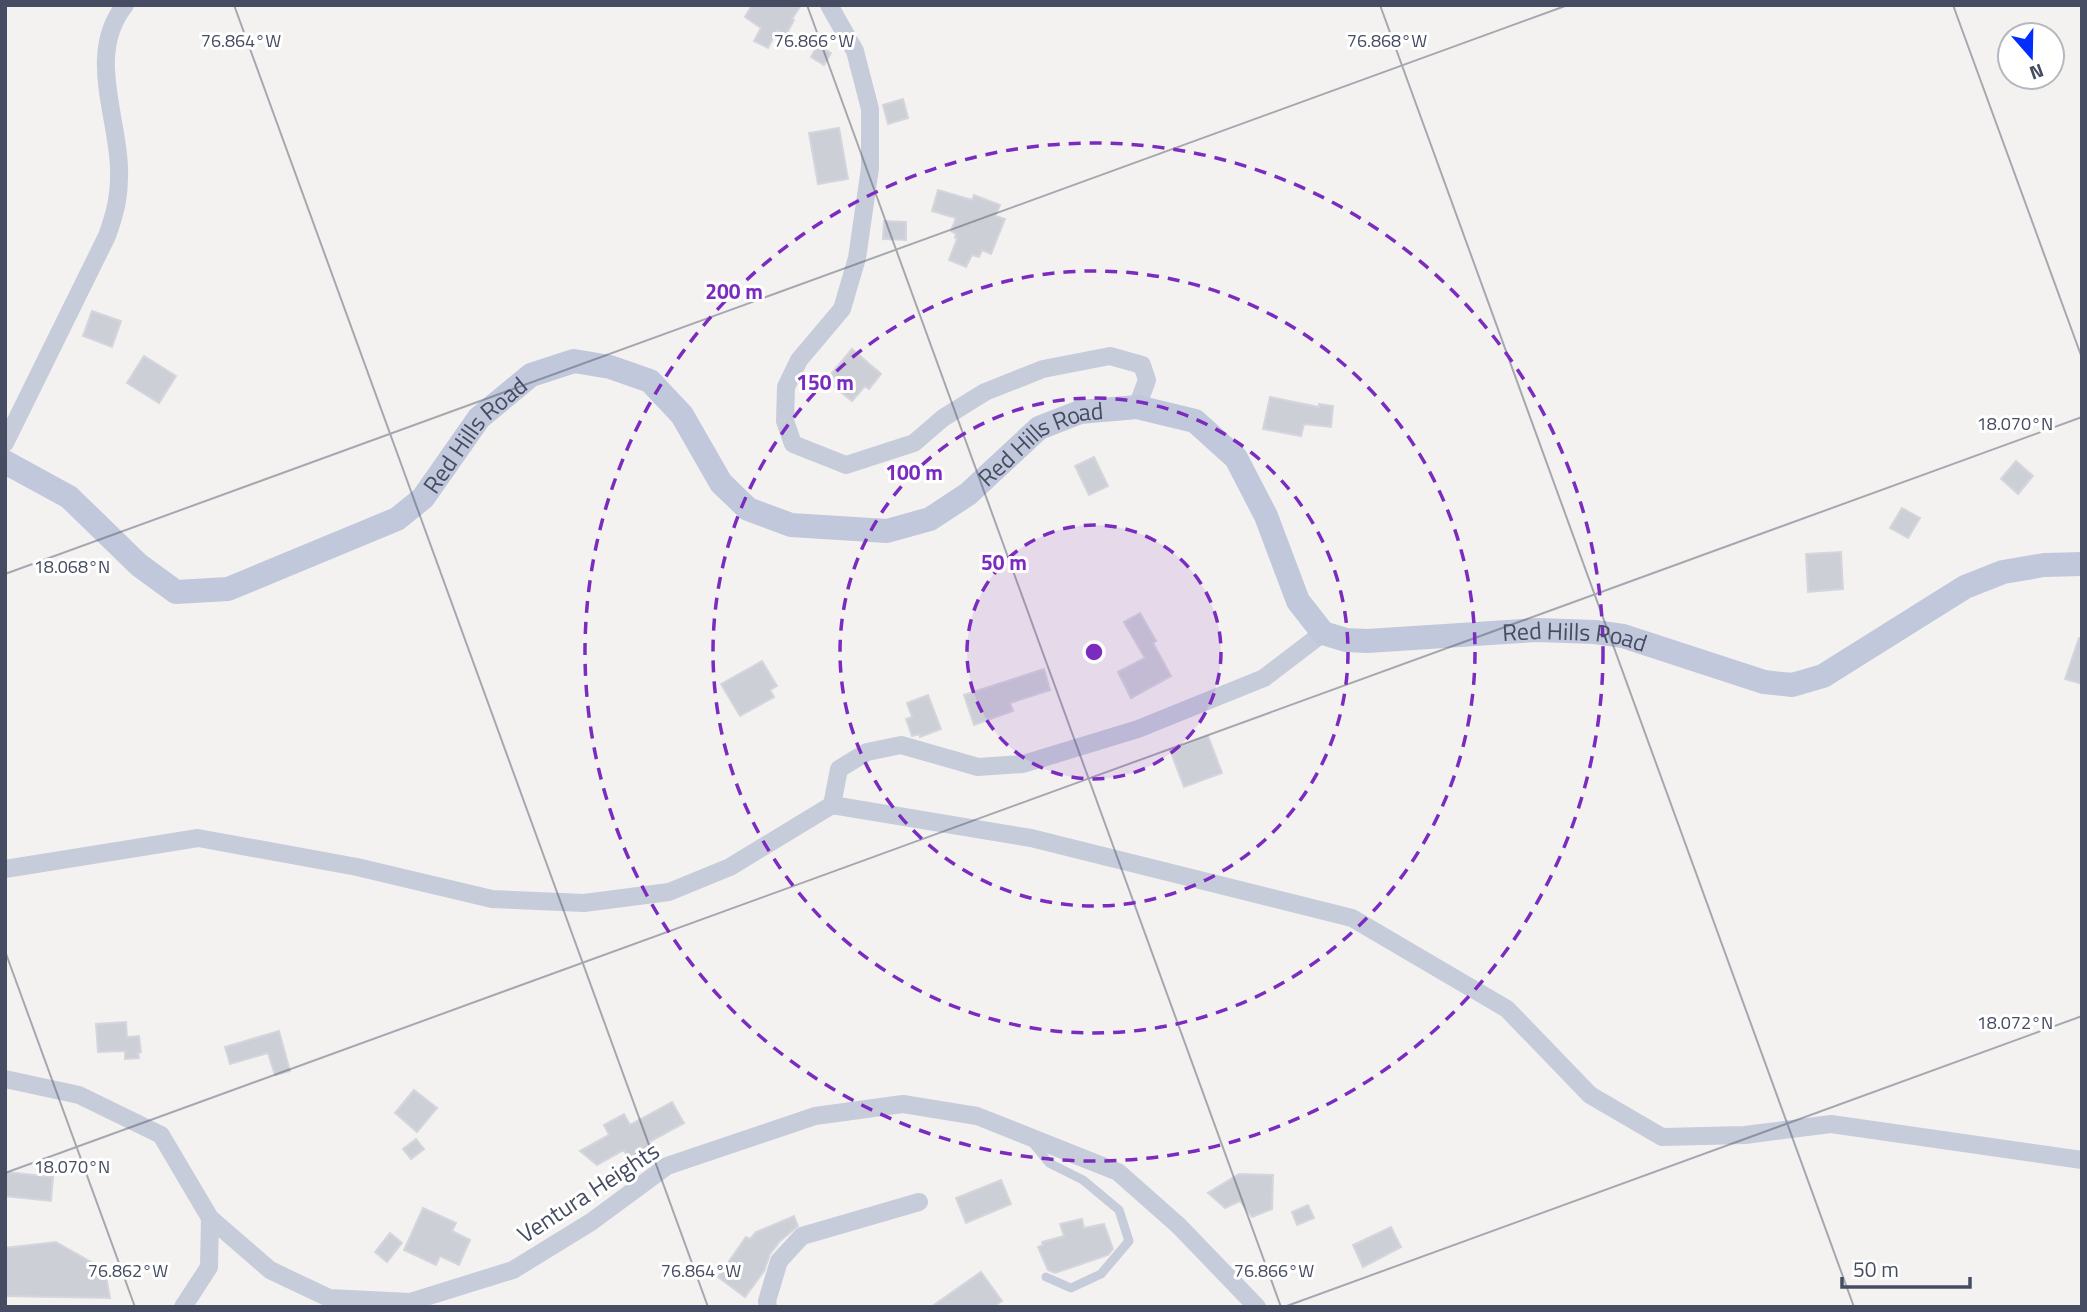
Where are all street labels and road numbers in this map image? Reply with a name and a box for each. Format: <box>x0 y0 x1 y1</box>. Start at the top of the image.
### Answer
street label: Red Hills Road <box>414 368 535 501</box>
street label: Red Hills Road <box>969 392 1105 495</box>
street label: Red Hills Road <box>1501 612 1652 661</box>
street label: Ventura Heights <box>510 1132 666 1252</box>

